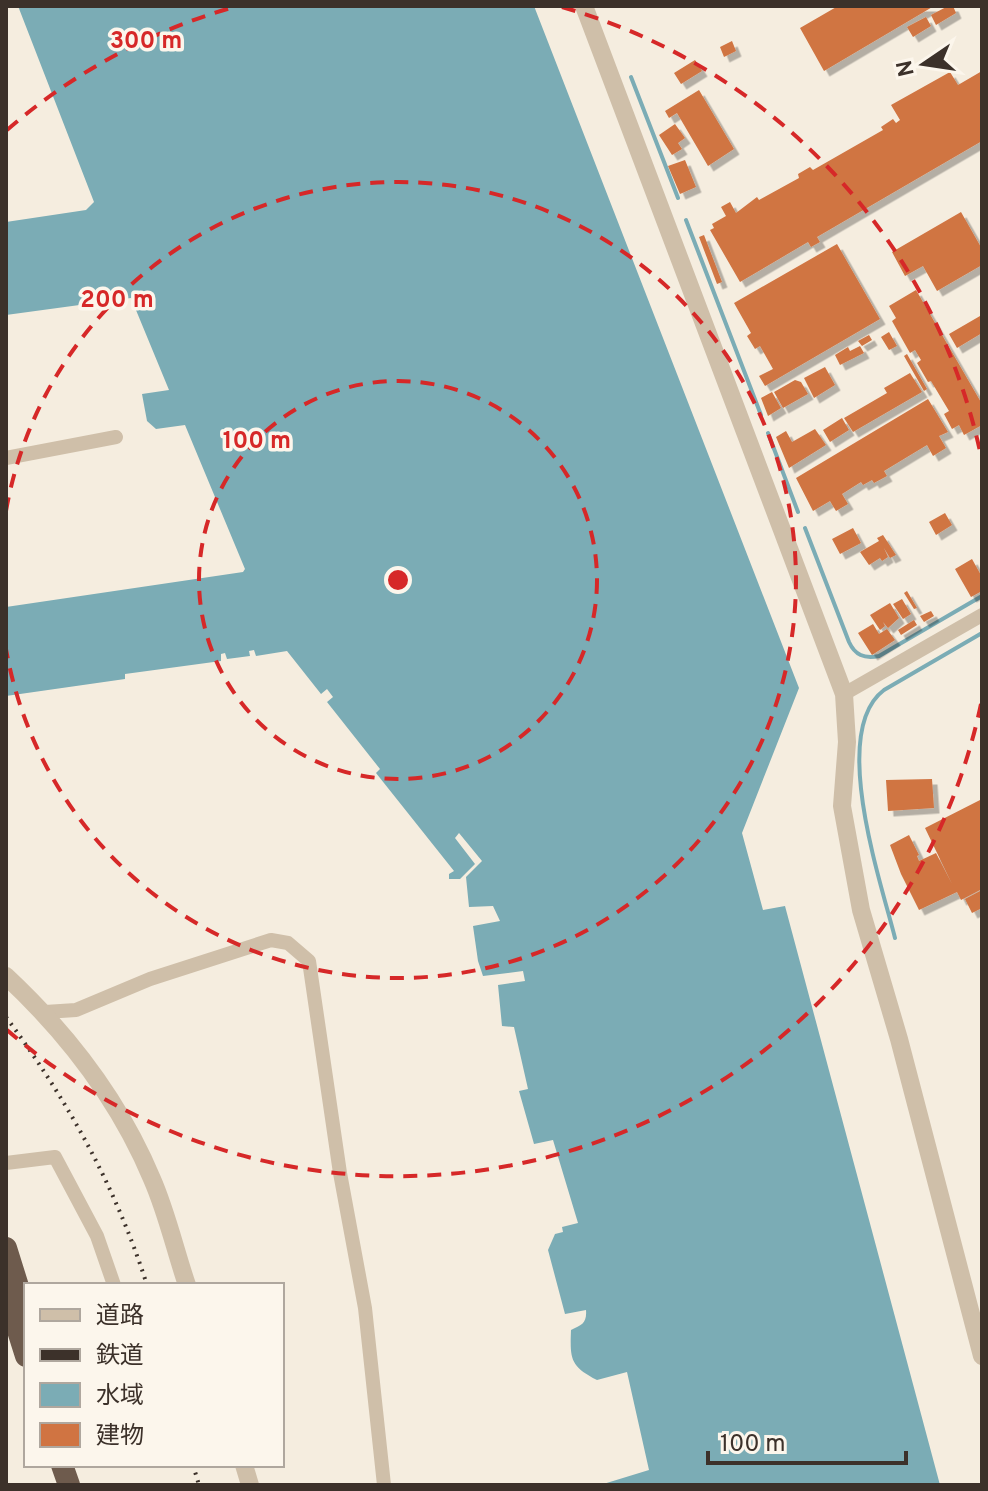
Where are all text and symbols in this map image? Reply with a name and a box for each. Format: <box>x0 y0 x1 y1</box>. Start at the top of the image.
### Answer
north arrow <box>884 24 964 104</box>
text: 300 m <box>110 27 182 57</box>
text: N <box>892 57 922 79</box>
text: 200 m <box>80 286 154 316</box>
text: 100 m <box>223 427 291 457</box>
centre of rings <box>384 566 412 594</box>
legend <box>24 1283 284 1467</box>
text: 道路 <box>96 1302 144 1332</box>
text: 鉄道 <box>96 1342 144 1372</box>
text: 水域 <box>96 1382 144 1412</box>
scale bar <box>708 1415 906 1465</box>
text: 建物 <box>96 1422 144 1452</box>
text: 100 m <box>720 1430 786 1460</box>

